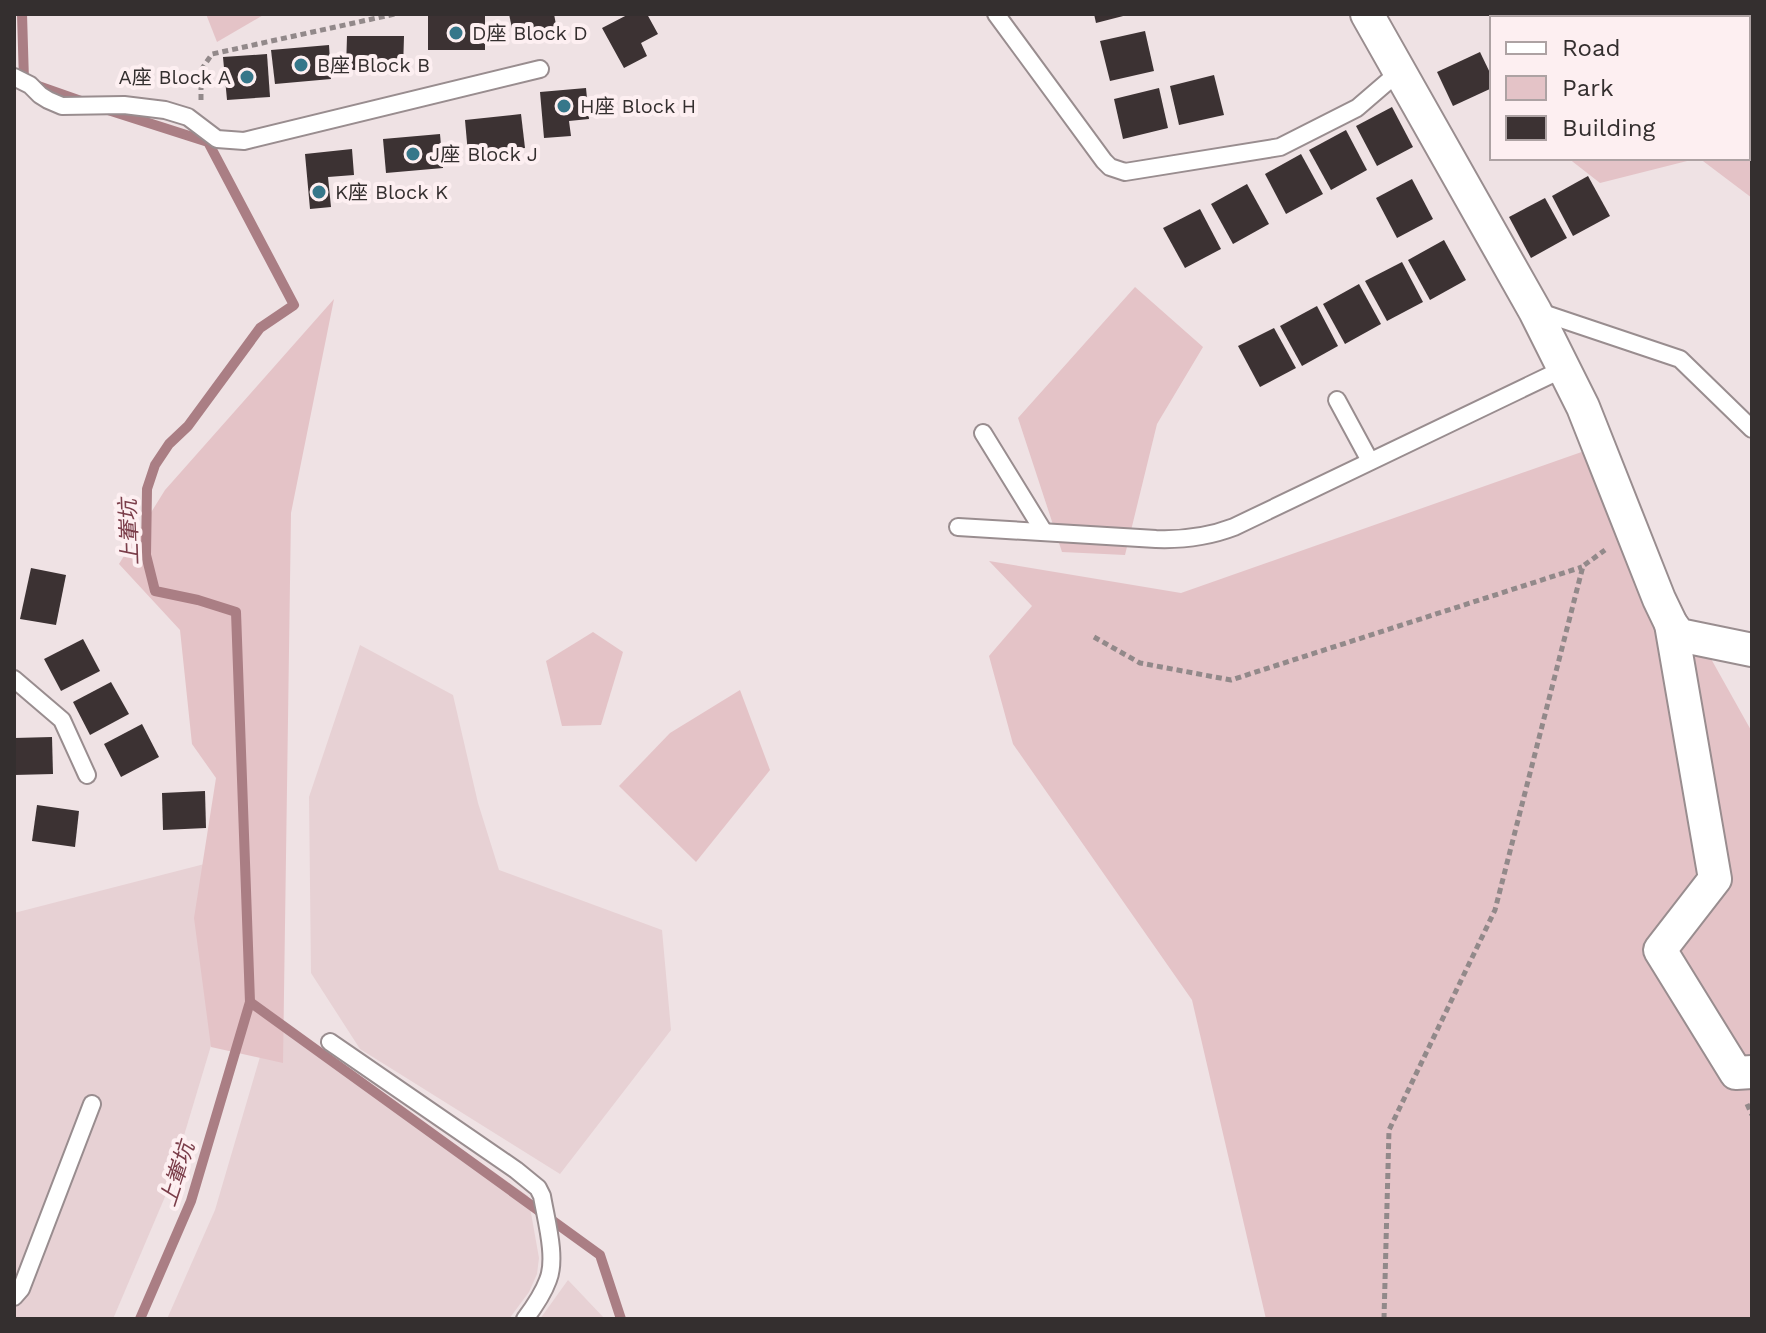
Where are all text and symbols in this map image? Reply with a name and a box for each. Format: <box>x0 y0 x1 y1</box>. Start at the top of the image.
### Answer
legend <box>1490 16 1750 160</box>
place label: D座 Block D <box>472 21 588 45</box>
marker: D座 Block D <box>447 24 465 42</box>
text: Road <box>1562 34 1621 62</box>
place label: B座 Block B <box>317 53 430 77</box>
marker: B座 Block B <box>292 56 310 74</box>
place label: A座 Block A <box>118 65 231 89</box>
marker: A座 Block A <box>238 68 256 86</box>
text: Park <box>1562 74 1614 102</box>
place label: H座 Block H <box>580 94 696 118</box>
marker: H座 Block H <box>555 97 573 115</box>
text: Building <box>1562 114 1655 142</box>
place label: J座 Block J <box>429 142 538 166</box>
marker: J座 Block J <box>404 145 422 163</box>
place label: K座 Block K <box>335 180 448 204</box>
marker: K座 Block K <box>310 183 328 201</box>
water label: 上輋坑 <box>115 496 143 565</box>
water label: 上輋坑 <box>155 1136 200 1209</box>

